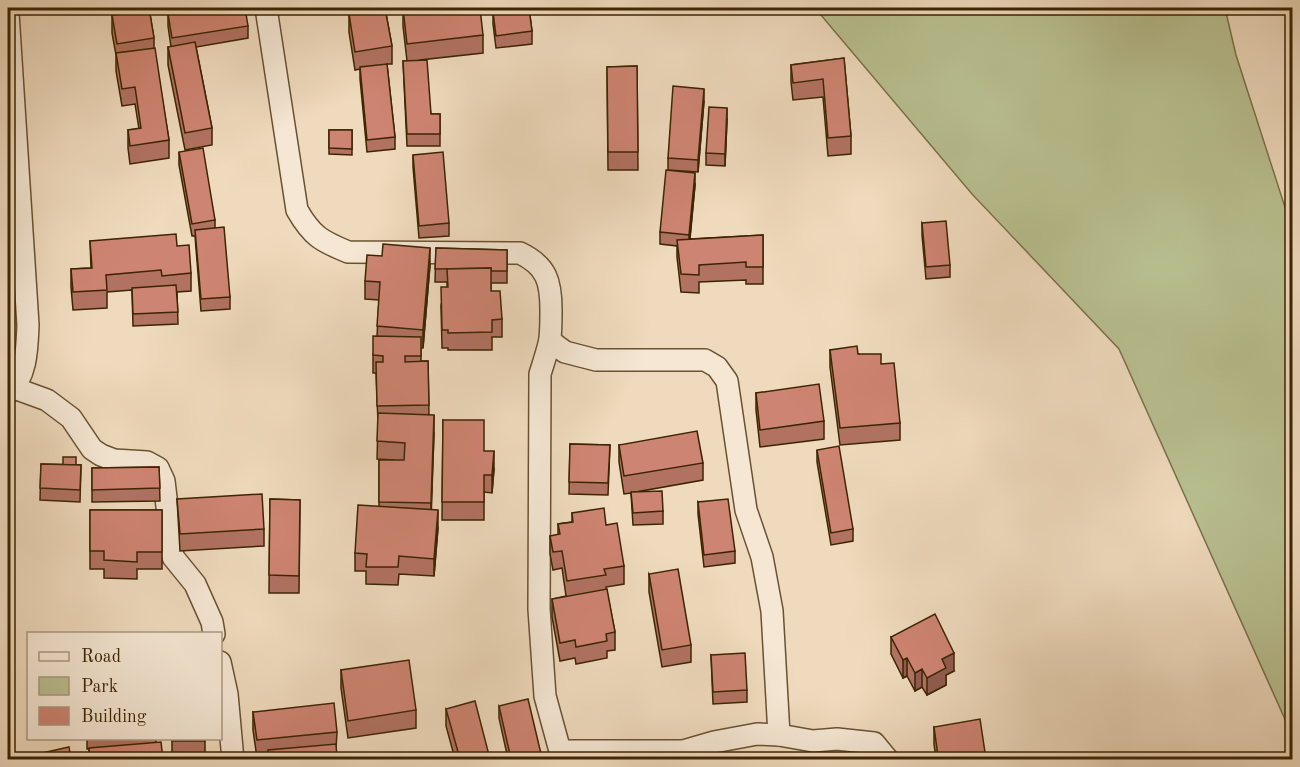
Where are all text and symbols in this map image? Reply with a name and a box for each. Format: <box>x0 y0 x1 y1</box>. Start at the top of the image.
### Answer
legend <box>27 632 222 740</box>
text: Road <box>81 648 121 666</box>
text: Park <box>81 678 118 696</box>
text: Building <box>81 708 147 726</box>

